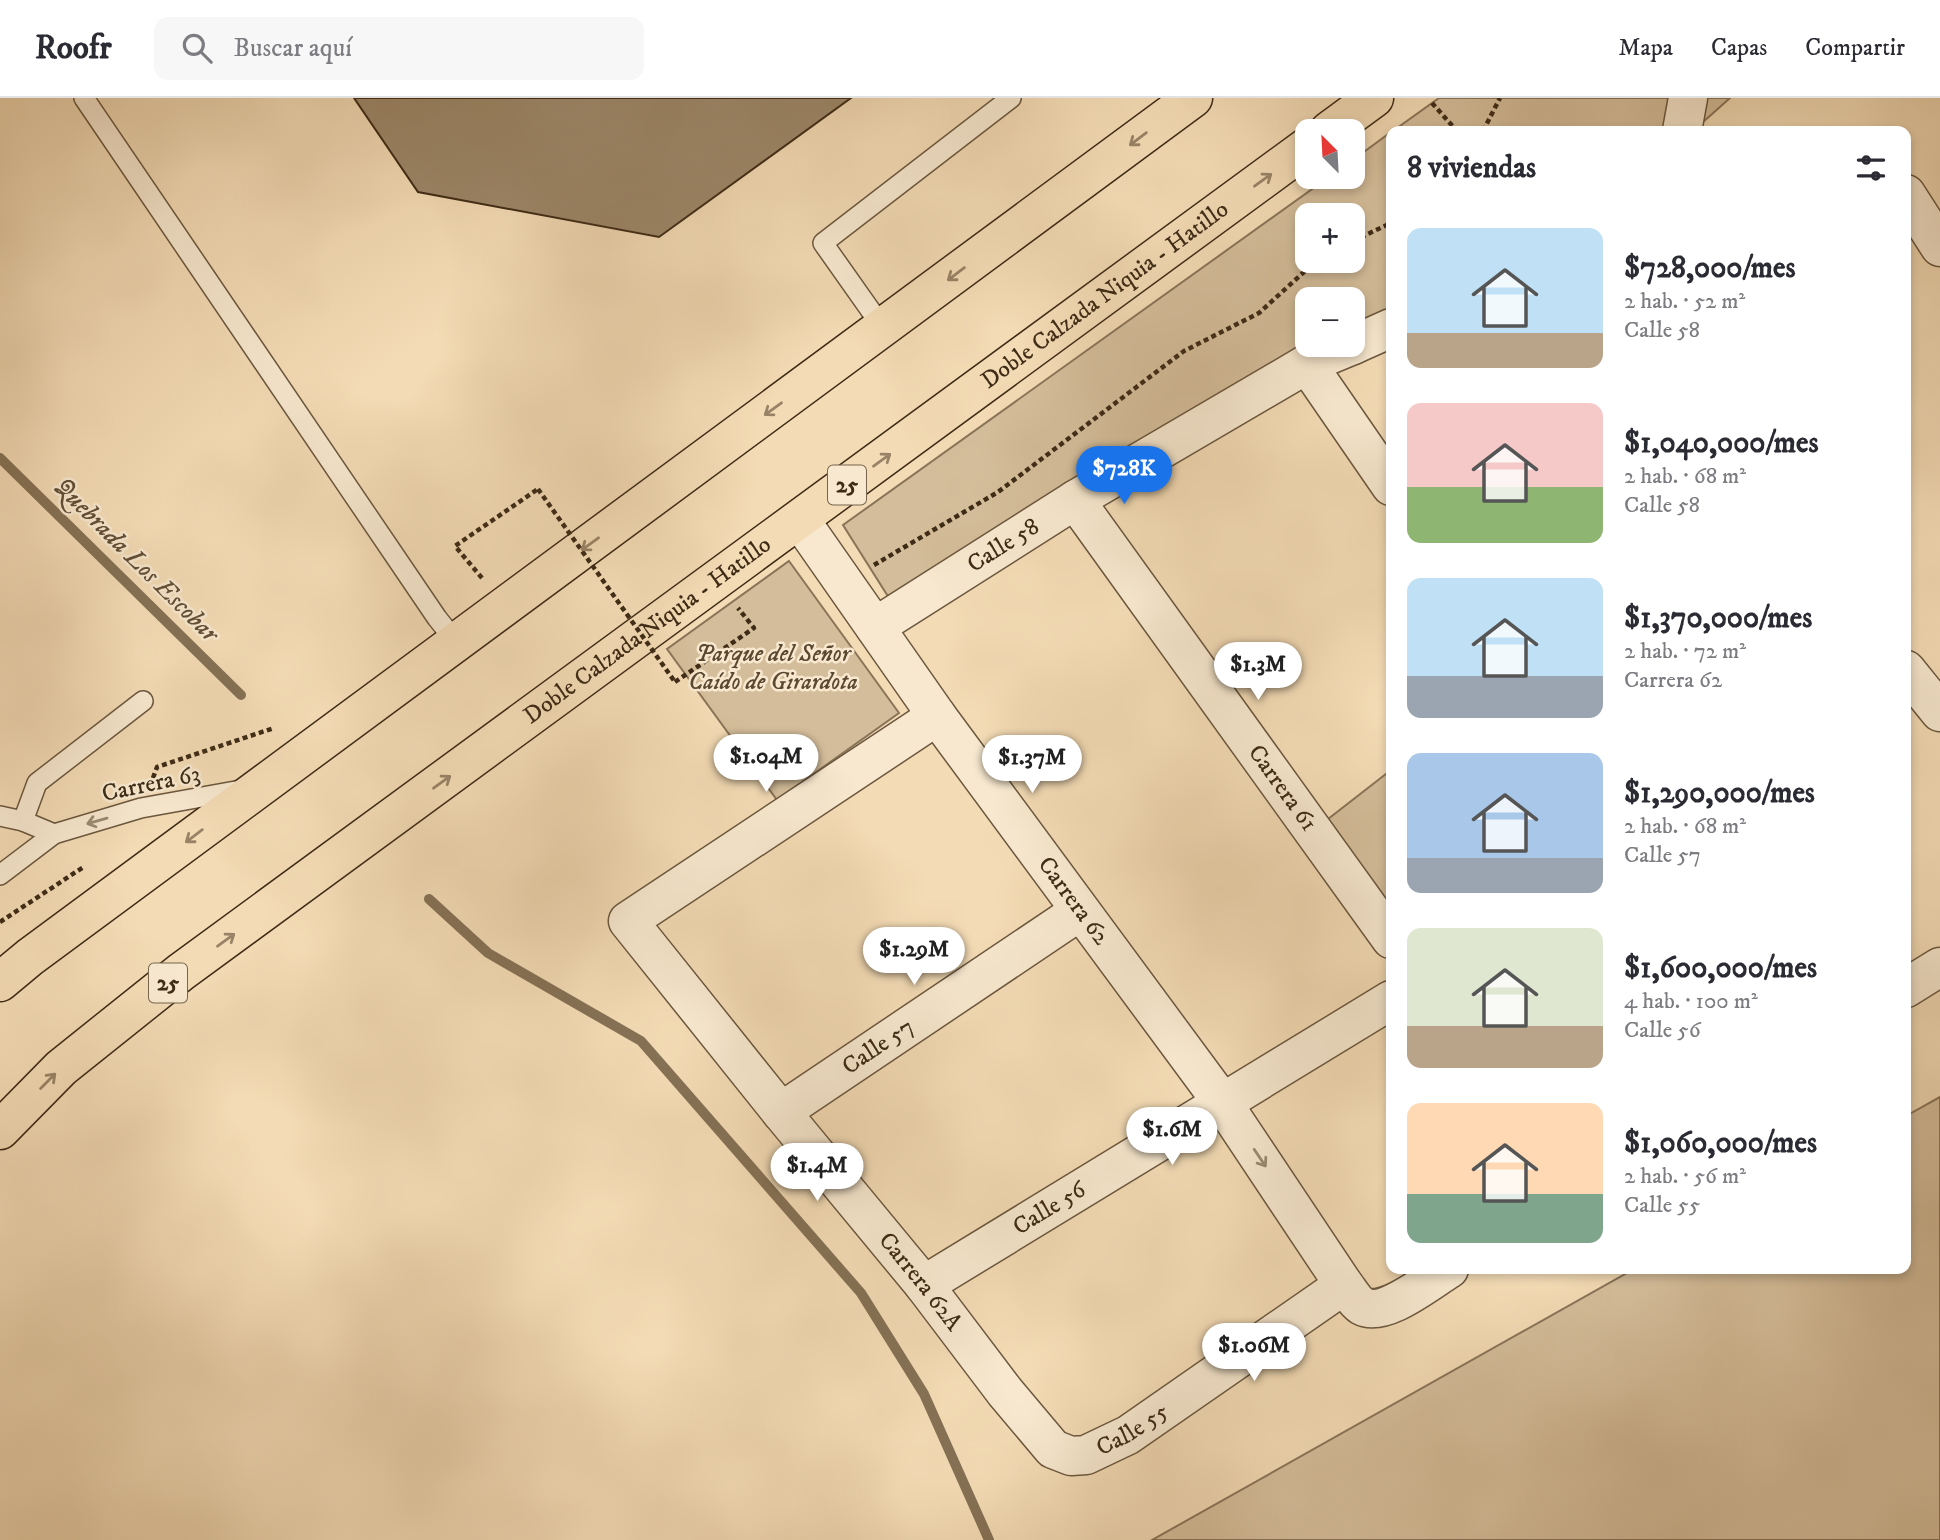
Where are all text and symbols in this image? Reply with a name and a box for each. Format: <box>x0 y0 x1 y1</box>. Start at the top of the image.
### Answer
search box <box>154 17 644 80</box>
text: Roofr <box>35 28 112 69</box>
icon: search <box>178 29 216 67</box>
text: Buscar aquí <box>234 32 352 65</box>
text: Mapa <box>1619 33 1673 63</box>
text: Capas <box>1711 33 1767 63</box>
text: Compartir <box>1805 33 1905 63</box>
north arrow <box>1295 119 1365 189</box>
map controls <box>1295 119 1365 357</box>
one-way arrow <box>1130 131 1148 146</box>
icon: filters <box>1852 149 1890 187</box>
text: 8 viviendas <box>1407 150 1536 187</box>
one-way arrow <box>1253 173 1272 187</box>
street label: Doble Calzada Niquia - Hatillo <box>975 194 1235 396</box>
button: + <box>1295 203 1365 273</box>
text: $728,000/mes <box>1624 250 1795 287</box>
icon: home <box>1463 256 1547 340</box>
one-way arrow <box>947 267 966 281</box>
button: − <box>1295 287 1365 357</box>
text: 2 hab. · 52 m² <box>1624 287 1745 316</box>
text: Calle 58 <box>1624 316 1700 345</box>
one-way arrow <box>764 402 783 417</box>
text: $1,040,000/mes <box>1624 425 1819 462</box>
icon: home <box>1463 431 1547 515</box>
pin: $728K <box>1075 446 1173 506</box>
one-way arrow <box>872 452 891 467</box>
text: $728K <box>1092 454 1156 483</box>
text: 2 hab. · 68 m² <box>1624 462 1746 491</box>
road number: 25 <box>828 466 866 504</box>
water label: Quebrada Los Escobar <box>46 470 227 651</box>
text: Calle 58 <box>1624 491 1700 520</box>
street label: Calle 58 <box>962 512 1045 579</box>
street label: Doble Calzada Niquia - Hatillo <box>518 530 777 731</box>
one-way arrow <box>581 537 599 552</box>
text: $1,370,000/mes <box>1624 600 1812 637</box>
icon: home <box>1463 606 1547 690</box>
text: 2 hab. · 72 m² <box>1624 637 1746 666</box>
park label: Parque del Señor Caído de Girardota <box>688 639 858 697</box>
pin: $1.3M <box>1209 642 1307 702</box>
text: $1.3M <box>1230 650 1286 679</box>
text: Carrera 62 <box>1624 666 1722 695</box>
pin: $1.04M <box>709 734 823 794</box>
pin: $1.37M <box>975 736 1089 795</box>
street label: Carrera 61 <box>1241 739 1324 837</box>
text: $1.04M <box>729 742 803 771</box>
text: $1.37M <box>998 743 1066 772</box>
street label: Carrera 63 <box>99 759 203 809</box>
one-way arrow <box>432 775 450 790</box>
text: $1,290,000/mes <box>1624 775 1815 812</box>
icon: home <box>1463 781 1547 865</box>
text: 2 hab. · 68 m² <box>1624 812 1746 841</box>
one-way arrow <box>86 815 108 828</box>
one-way arrow <box>185 829 204 843</box>
text: Calle 57 <box>1624 841 1701 870</box>
street label: Carrera 62 <box>1031 851 1116 951</box>
pin: $1.29M <box>857 928 971 987</box>
one-way arrow <box>216 932 235 947</box>
text: $1.29M <box>879 935 949 964</box>
text: $1,600,000/mes <box>1624 950 1817 987</box>
icon: home <box>1463 956 1547 1040</box>
road number: 25 <box>149 964 187 1002</box>
text: 4 hab. · 100 m² <box>1624 987 1758 1016</box>
street label: Calle 57 <box>836 1012 920 1082</box>
text: Calle 56 <box>1624 1016 1701 1045</box>
one-way arrow <box>39 1073 56 1090</box>
pin: $1.6M <box>1123 1108 1221 1167</box>
text: $1.6M <box>1142 1115 1202 1144</box>
text: $1,060,000/mes <box>1624 1125 1817 1162</box>
icon: home <box>1463 1131 1547 1215</box>
pin: $1.4M <box>768 1144 866 1203</box>
one-way arrow <box>1253 1148 1267 1167</box>
text: $1.4M <box>787 1151 847 1180</box>
text: 2 hab. · 56 m² <box>1624 1162 1746 1191</box>
street label: Calle 56 <box>1007 1174 1093 1242</box>
text: Calle 55 <box>1624 1191 1700 1220</box>
street label: Carrera 62A <box>872 1226 969 1338</box>
pin: $1.06M <box>1197 1324 1311 1383</box>
text: $1.06M <box>1218 1331 1290 1360</box>
street label: Calle 55 <box>1091 1396 1175 1463</box>

